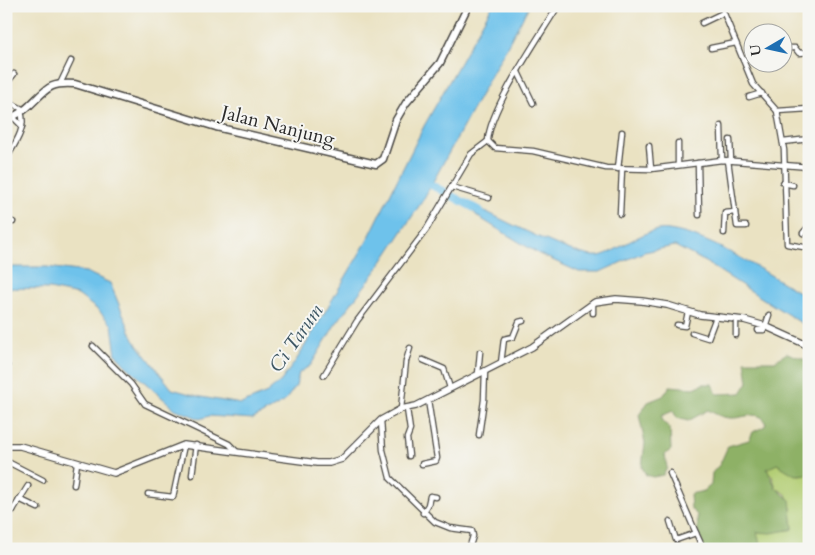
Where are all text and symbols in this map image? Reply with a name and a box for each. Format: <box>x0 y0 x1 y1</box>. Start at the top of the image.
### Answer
north arrow <box>742 22 792 72</box>
text: U <box>745 42 766 57</box>
street label: Jalan Nanjung <box>216 99 338 153</box>
water label: Ci Tarum <box>263 298 329 378</box>

